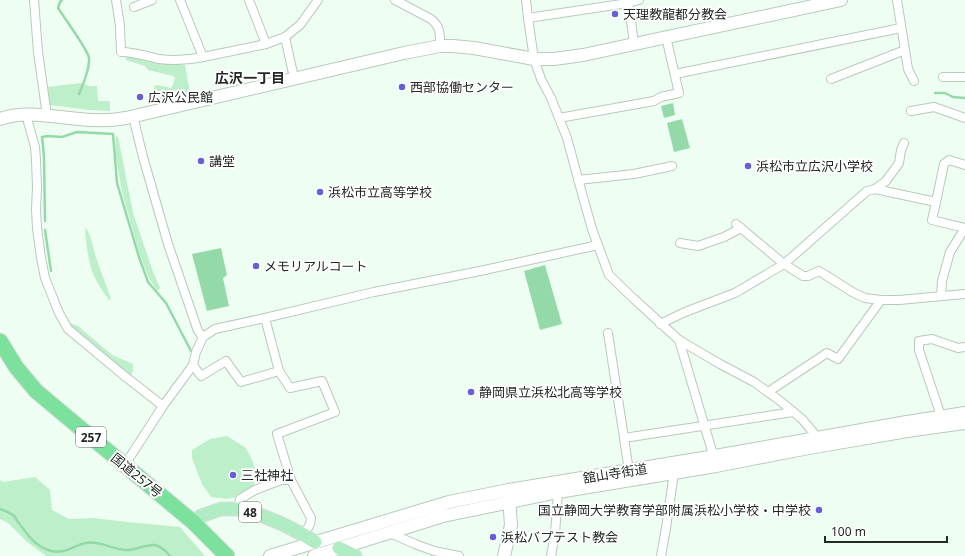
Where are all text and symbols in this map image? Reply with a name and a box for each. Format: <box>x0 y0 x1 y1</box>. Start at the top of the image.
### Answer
place label: 天理教龍都分教会 <box>623 5 727 23</box>
marker: 天理教龍都分教会 <box>610 9 620 19</box>
district label: 広沢一丁目 <box>215 68 285 87</box>
place label: 西部協働センター <box>410 78 514 96</box>
marker: 西部協働センター <box>397 82 407 92</box>
place label: 広沢公民館 <box>148 88 213 106</box>
marker: 広沢公民館 <box>135 92 145 102</box>
place label: 講堂 <box>209 152 235 170</box>
marker: 講堂 <box>196 156 206 166</box>
place label: 浜松市立広沢小学校 <box>756 157 873 175</box>
marker: 浜松市立広沢小学校 <box>743 161 753 171</box>
place label: 浜松市立高等学校 <box>328 183 432 201</box>
marker: 浜松市立高等学校 <box>315 187 325 197</box>
place label: メモリアルコート <box>264 257 368 275</box>
marker: メモリアルコート <box>251 261 261 271</box>
place label: 静岡県立浜松北高等学校 <box>479 383 622 401</box>
marker: 静岡県立浜松北高等学校 <box>466 387 476 397</box>
road number: 257 <box>76 427 106 447</box>
street label: 国道257号 <box>108 449 166 501</box>
street label: 舘山寺街道 <box>581 459 649 487</box>
place label: 三社神社 <box>241 466 293 484</box>
marker: 三社神社 <box>228 470 238 480</box>
place label: 国立静岡大学教育学部附属浜松小学校・中学校 <box>538 501 811 519</box>
road number: 48 <box>239 502 261 522</box>
marker: 国立静岡大学教育学部附属浜松小学校・中学校 <box>814 505 824 515</box>
scale bar <box>825 518 947 544</box>
text: 100 m <box>831 523 866 540</box>
place label: 浜松バプテスト教会 <box>501 528 618 546</box>
marker: 浜松バプテスト教会 <box>488 532 498 542</box>

